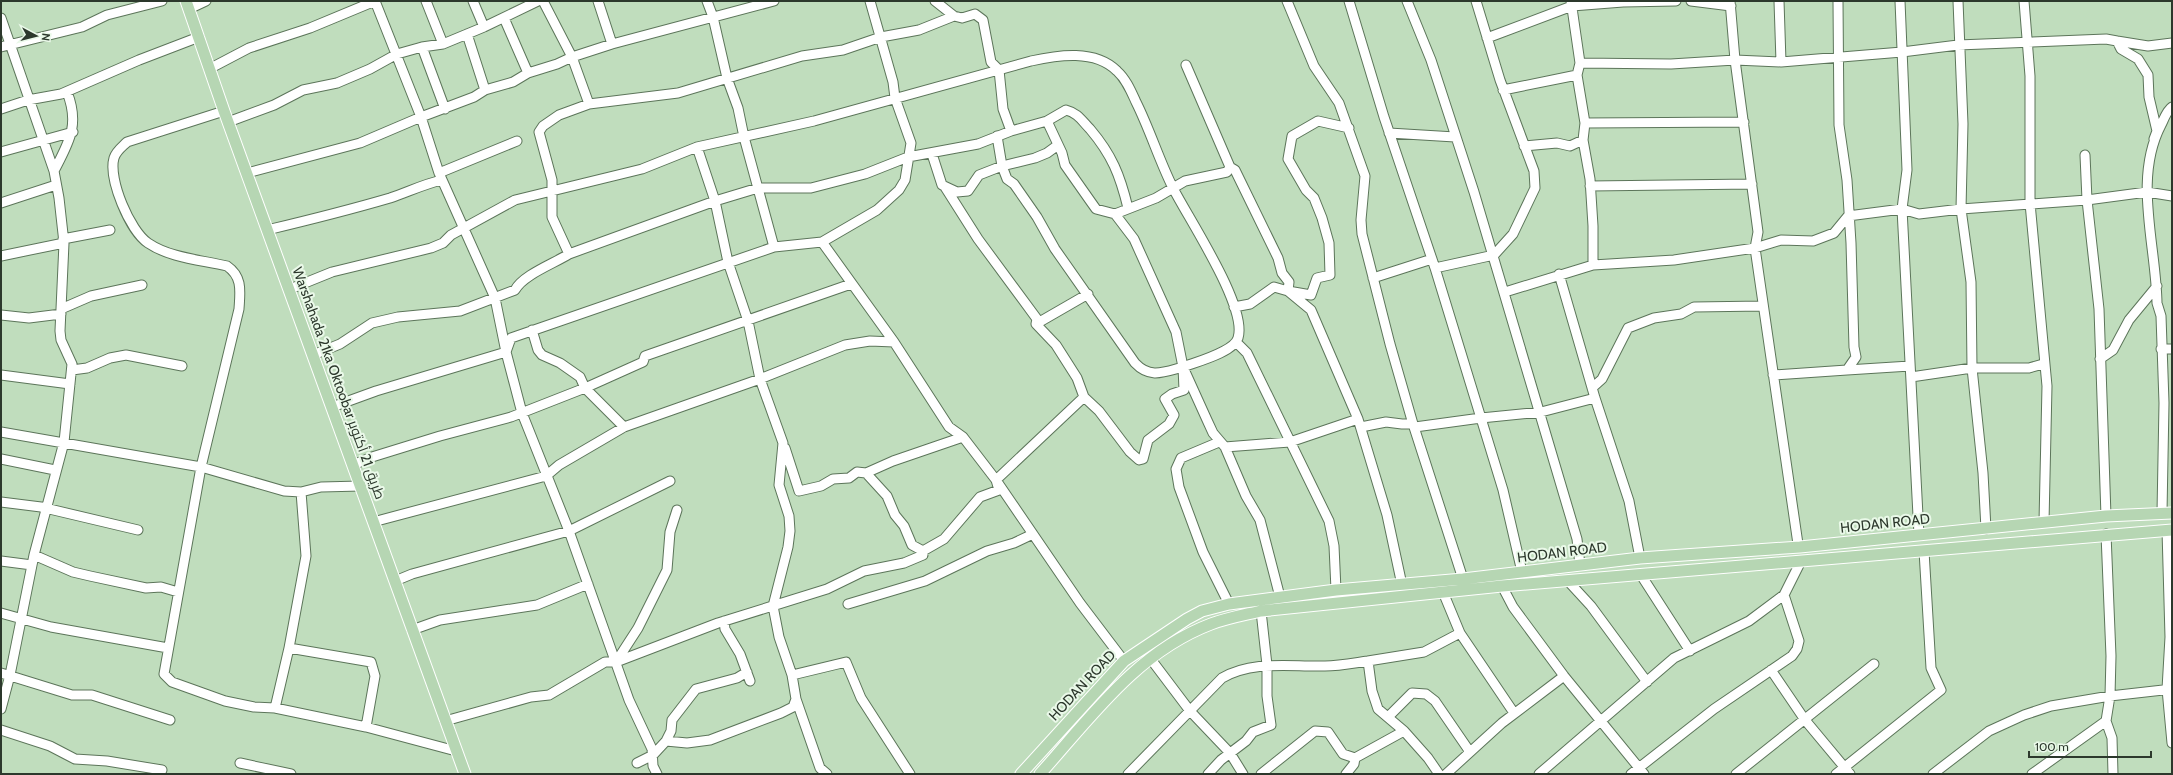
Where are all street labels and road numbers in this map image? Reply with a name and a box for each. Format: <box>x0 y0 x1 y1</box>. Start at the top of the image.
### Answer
street label: Warshahada 21ka Oktoobar طريق 21 أكتوبر <box>289 264 389 502</box>
street label: HODAN ROAD <box>1839 509 1931 537</box>
street label: HODAN ROAD <box>1516 538 1608 566</box>
street label: HODAN ROAD <box>1045 646 1119 724</box>

